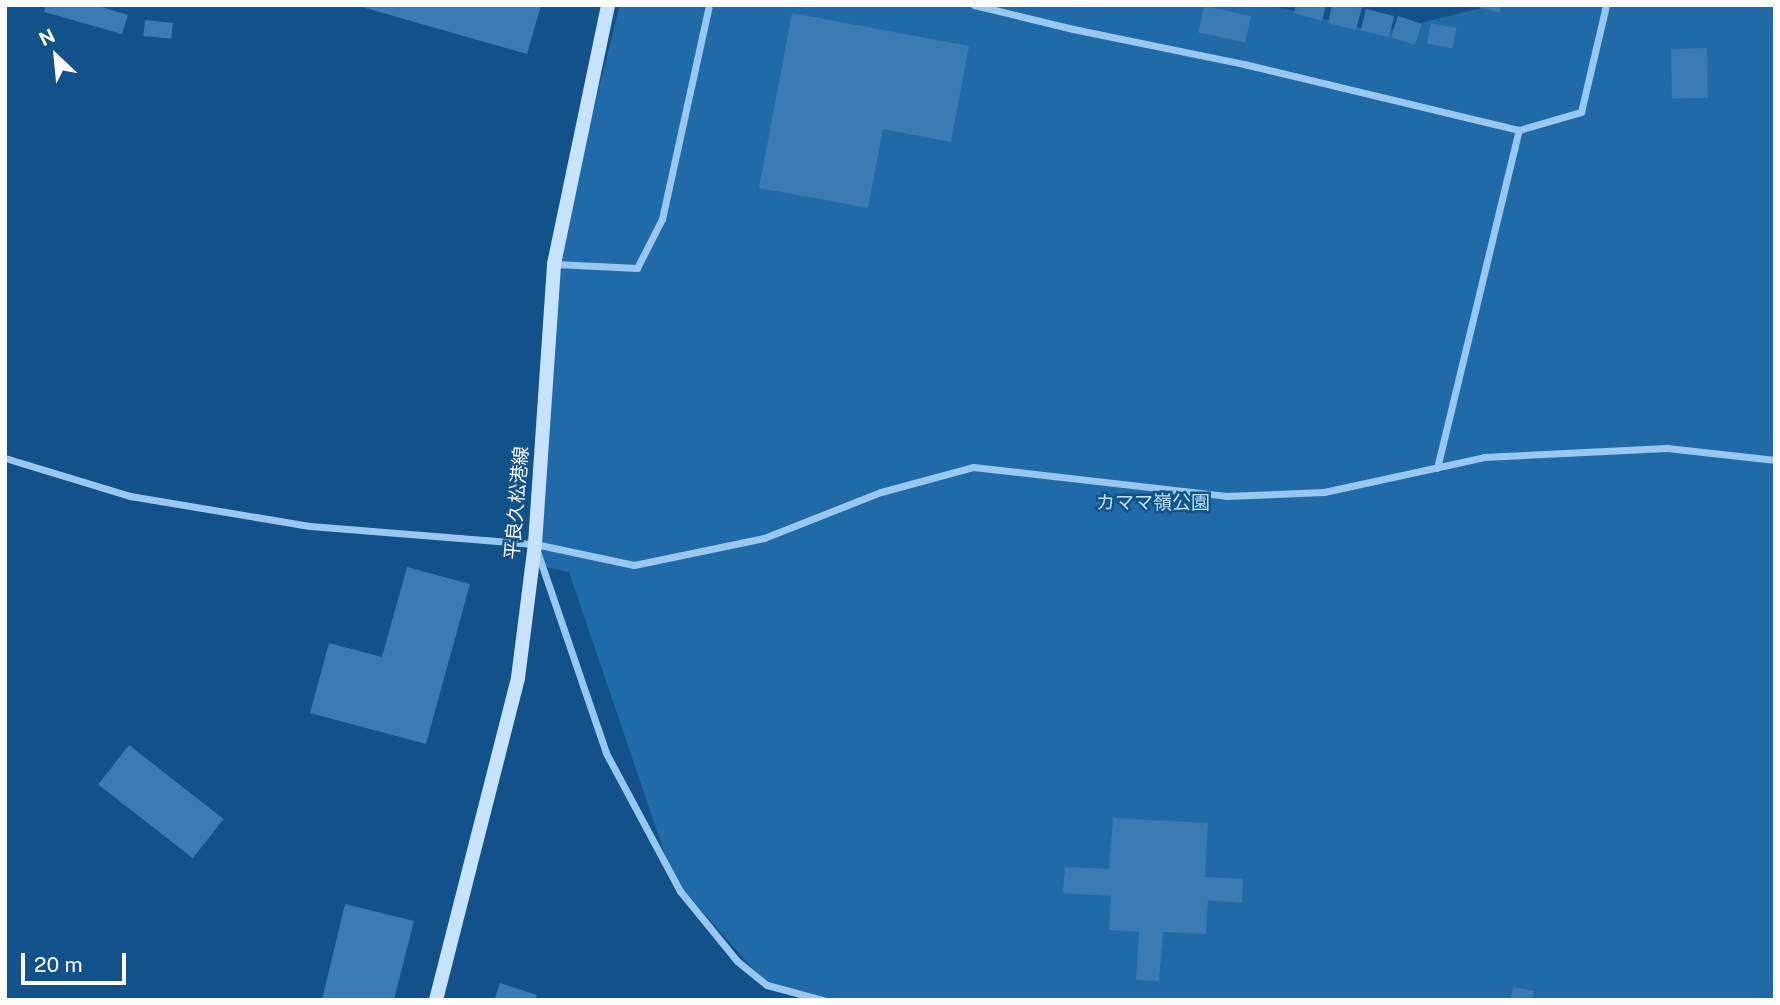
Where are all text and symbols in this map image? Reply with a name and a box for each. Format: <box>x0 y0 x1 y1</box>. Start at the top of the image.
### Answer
north arrow <box>21 21 91 91</box>
text: N <box>35 24 58 50</box>
street label: 平良久松港線 <box>501 445 533 561</box>
park label: カママ嶺公園 <box>1096 492 1210 514</box>
scale bar <box>24 939 130 983</box>
text: 20 m <box>34 952 83 977</box>

